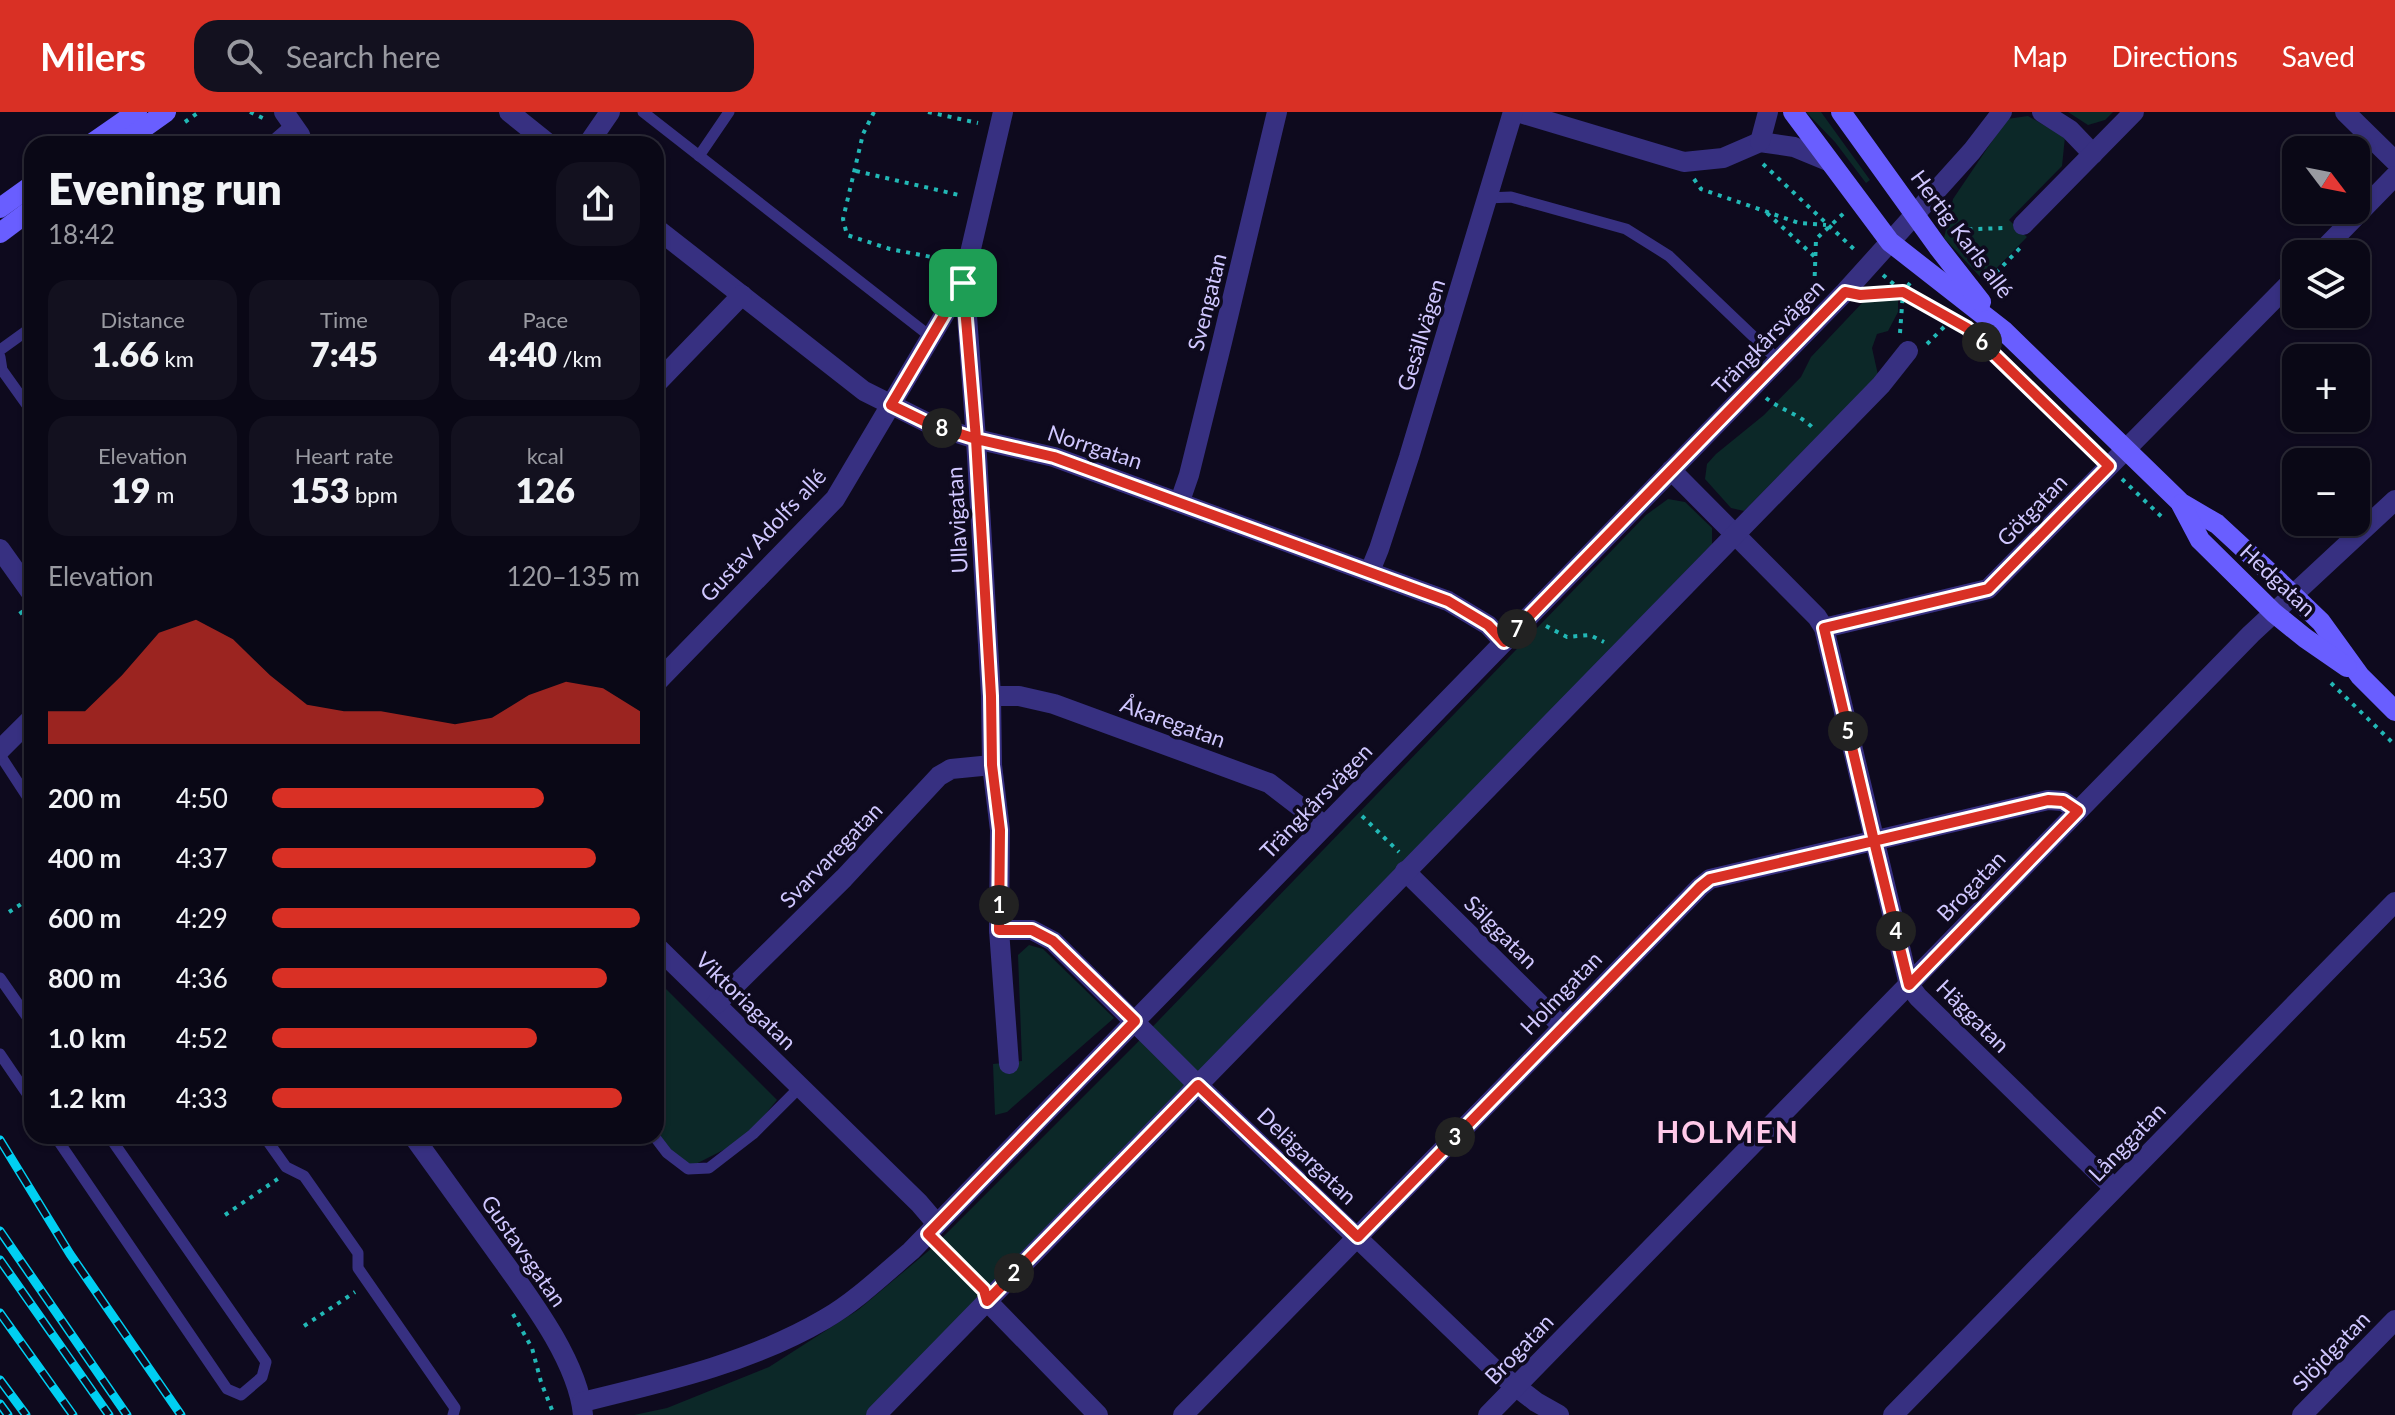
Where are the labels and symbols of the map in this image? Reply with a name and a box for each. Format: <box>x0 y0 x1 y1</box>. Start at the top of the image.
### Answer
north arrow <box>2282 136 2370 224</box>
street label: Hertig Karls allé <box>1905 164 2019 303</box>
pin <box>929 249 997 317</box>
street label: Svengatan <box>1181 250 1232 353</box>
street label: Trängkårsvägen <box>1706 273 1829 400</box>
street label: Gesällvägen <box>1391 276 1450 394</box>
pin: 6 <box>1962 322 2002 362</box>
pin: 8 <box>922 408 962 448</box>
street label: Norrgatan <box>1044 419 1146 475</box>
street label: Gustav Adolfs allé <box>694 462 831 607</box>
street label: Ullavigatan <box>940 466 973 574</box>
street label: Götgatan <box>1991 468 2072 551</box>
street label: Hedgatan <box>2235 538 2322 621</box>
pin: 7 <box>1497 609 1537 649</box>
street label: Åkaregatan <box>1117 690 1229 753</box>
pin: 5 <box>1828 711 1868 751</box>
street label: Trängkårsvägen <box>1254 737 1377 864</box>
street label: Svarvaregatan <box>774 796 888 913</box>
street label: Brogatan <box>1931 845 2011 926</box>
pin: 1 <box>979 885 1019 925</box>
street label: Sälggatan <box>1459 889 1544 974</box>
pin: 4 <box>1876 911 1916 951</box>
street label: Holmgatan <box>1514 945 1607 1040</box>
street label: Viktoriagatan <box>690 946 802 1055</box>
street label: Häggatan <box>1931 974 2015 1058</box>
street label: Långgatan <box>2082 1097 2171 1187</box>
street label: Delägargatan <box>1252 1102 1363 1210</box>
district label: HOLMEN <box>1656 1113 1800 1149</box>
pin: 3 <box>1435 1117 1475 1157</box>
street label: Gustavsgatan <box>476 1190 573 1312</box>
pin: 2 <box>994 1253 1034 1293</box>
street label: Slöjdgatan <box>2286 1305 2375 1396</box>
street label: Brogatan <box>1479 1308 1559 1389</box>

